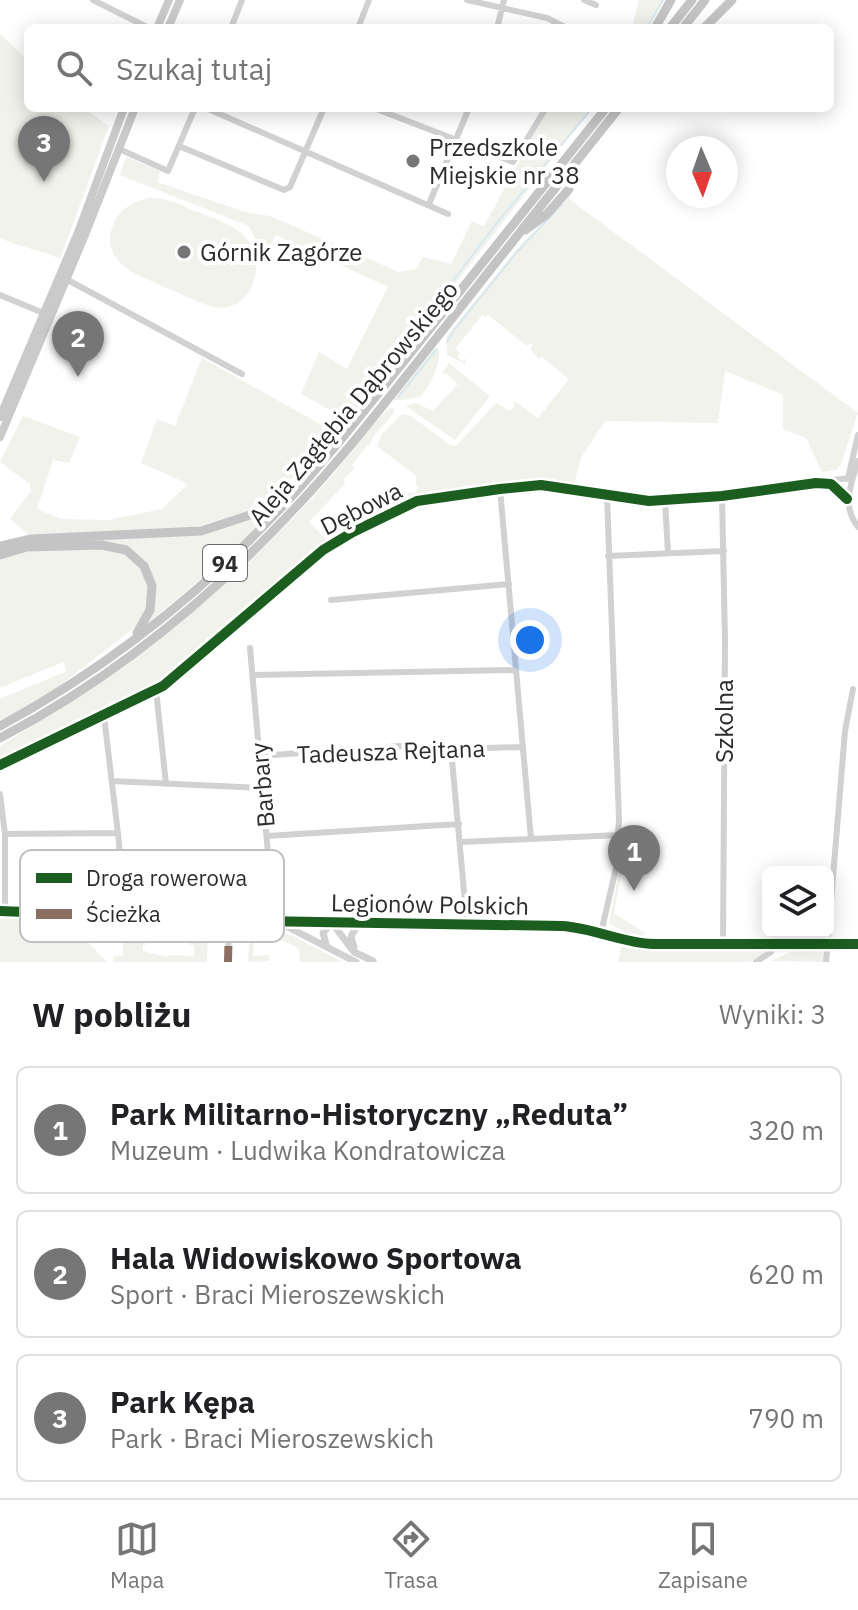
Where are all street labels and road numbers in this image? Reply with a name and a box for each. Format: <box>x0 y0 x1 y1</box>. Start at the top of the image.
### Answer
street label: Aleja Zagłębia Dąbrowskiego <box>241 274 465 532</box>
street label: Dębowa <box>315 474 407 542</box>
road number: 94 <box>203 545 247 581</box>
street label: Szkolna <box>708 679 740 763</box>
street label: Tadeusza Rejtana <box>296 732 486 770</box>
street label: Barbary <box>242 741 282 829</box>
street label: Legionów Polskich <box>331 886 529 922</box>

